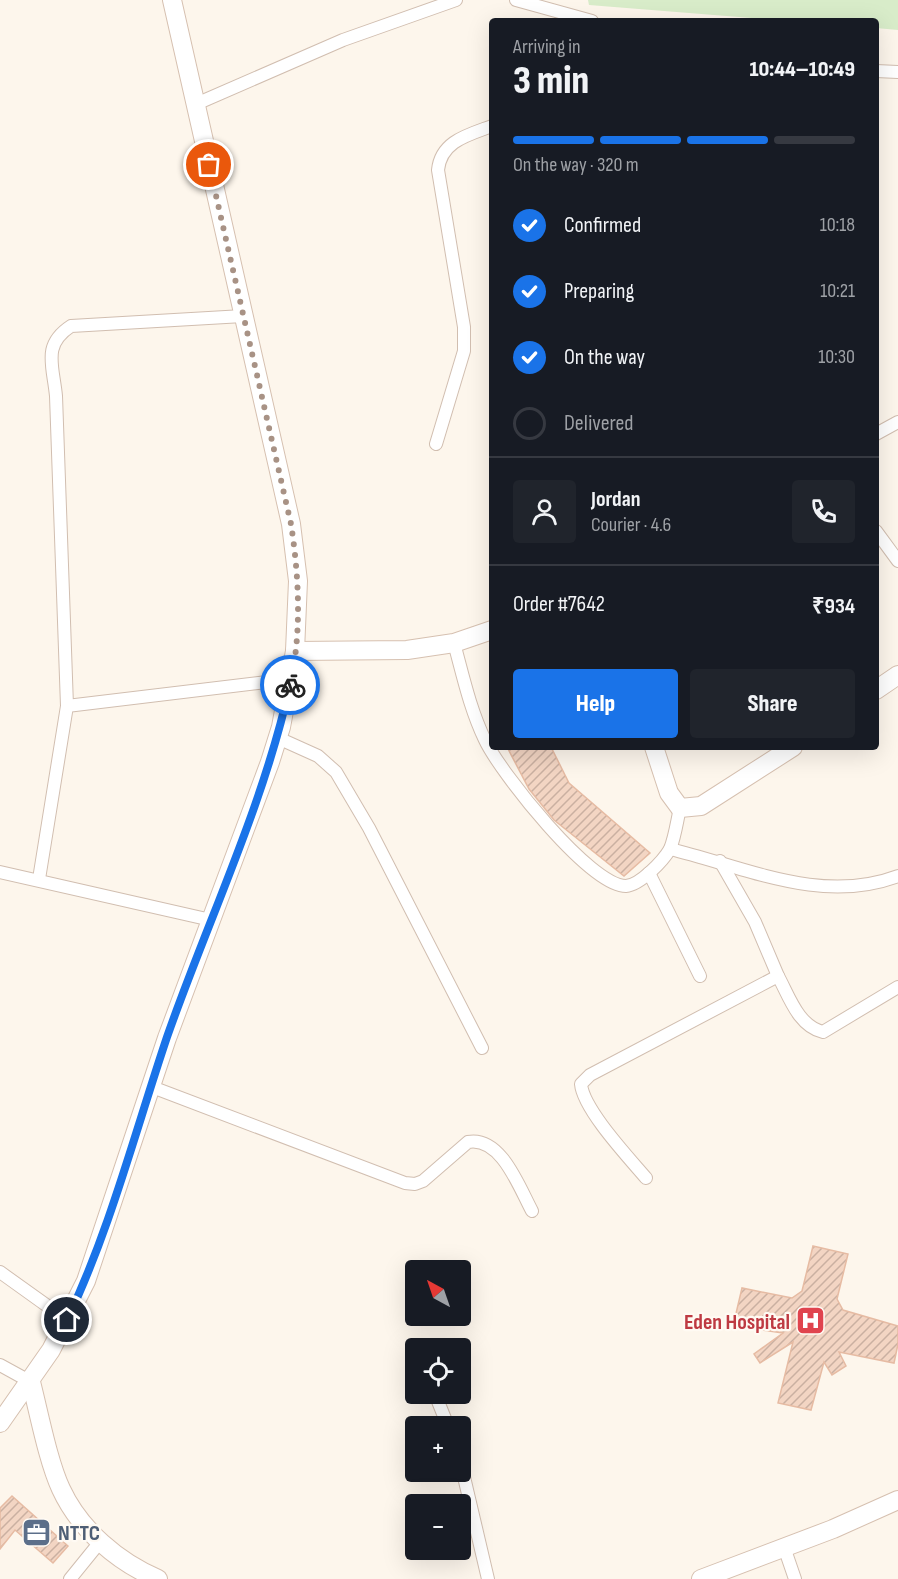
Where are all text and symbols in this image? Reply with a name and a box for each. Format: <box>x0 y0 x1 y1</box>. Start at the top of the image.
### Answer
text: Arriving in <box>513 35 581 59</box>
text: 10:44–10:49 <box>749 56 855 83</box>
text: 3 min <box>513 58 589 105</box>
pin <box>183 139 234 190</box>
icon: bag <box>192 148 225 181</box>
text: On the way · 320 m <box>513 153 639 177</box>
icon: check <box>513 209 546 242</box>
text: Confirmed <box>564 212 641 239</box>
text: 10:18 <box>820 213 855 237</box>
icon: check <box>513 275 546 308</box>
text: Preparing <box>564 278 634 305</box>
text: 10:21 <box>820 279 855 303</box>
icon: check <box>513 341 546 374</box>
text: On the way <box>564 344 645 371</box>
text: 10:30 <box>818 345 855 369</box>
text: Delivered <box>564 410 633 437</box>
button: person <box>513 480 576 543</box>
button: phone <box>792 480 855 543</box>
text: Jordan <box>591 486 640 513</box>
text: Courier · 4.6 <box>591 513 671 537</box>
text: Order #7642 <box>513 591 605 618</box>
text: ₹934 <box>812 593 855 620</box>
courier <box>260 655 320 715</box>
icon: bike <box>274 669 307 702</box>
button: Help <box>513 669 678 738</box>
button: Share <box>690 669 855 738</box>
north arrow <box>405 1260 471 1326</box>
map controls <box>405 1260 471 1560</box>
pin <box>41 1294 92 1345</box>
icon: home <box>50 1303 83 1336</box>
hospital icon: Eden Hospital <box>795 1305 827 1337</box>
place label: Eden Hospital <box>684 1309 790 1336</box>
button: locate <box>405 1338 471 1404</box>
button: + <box>405 1416 471 1482</box>
button: − <box>405 1494 471 1560</box>
office icon: NTTC <box>21 1516 53 1548</box>
place label: NTTC <box>58 1520 100 1547</box>

